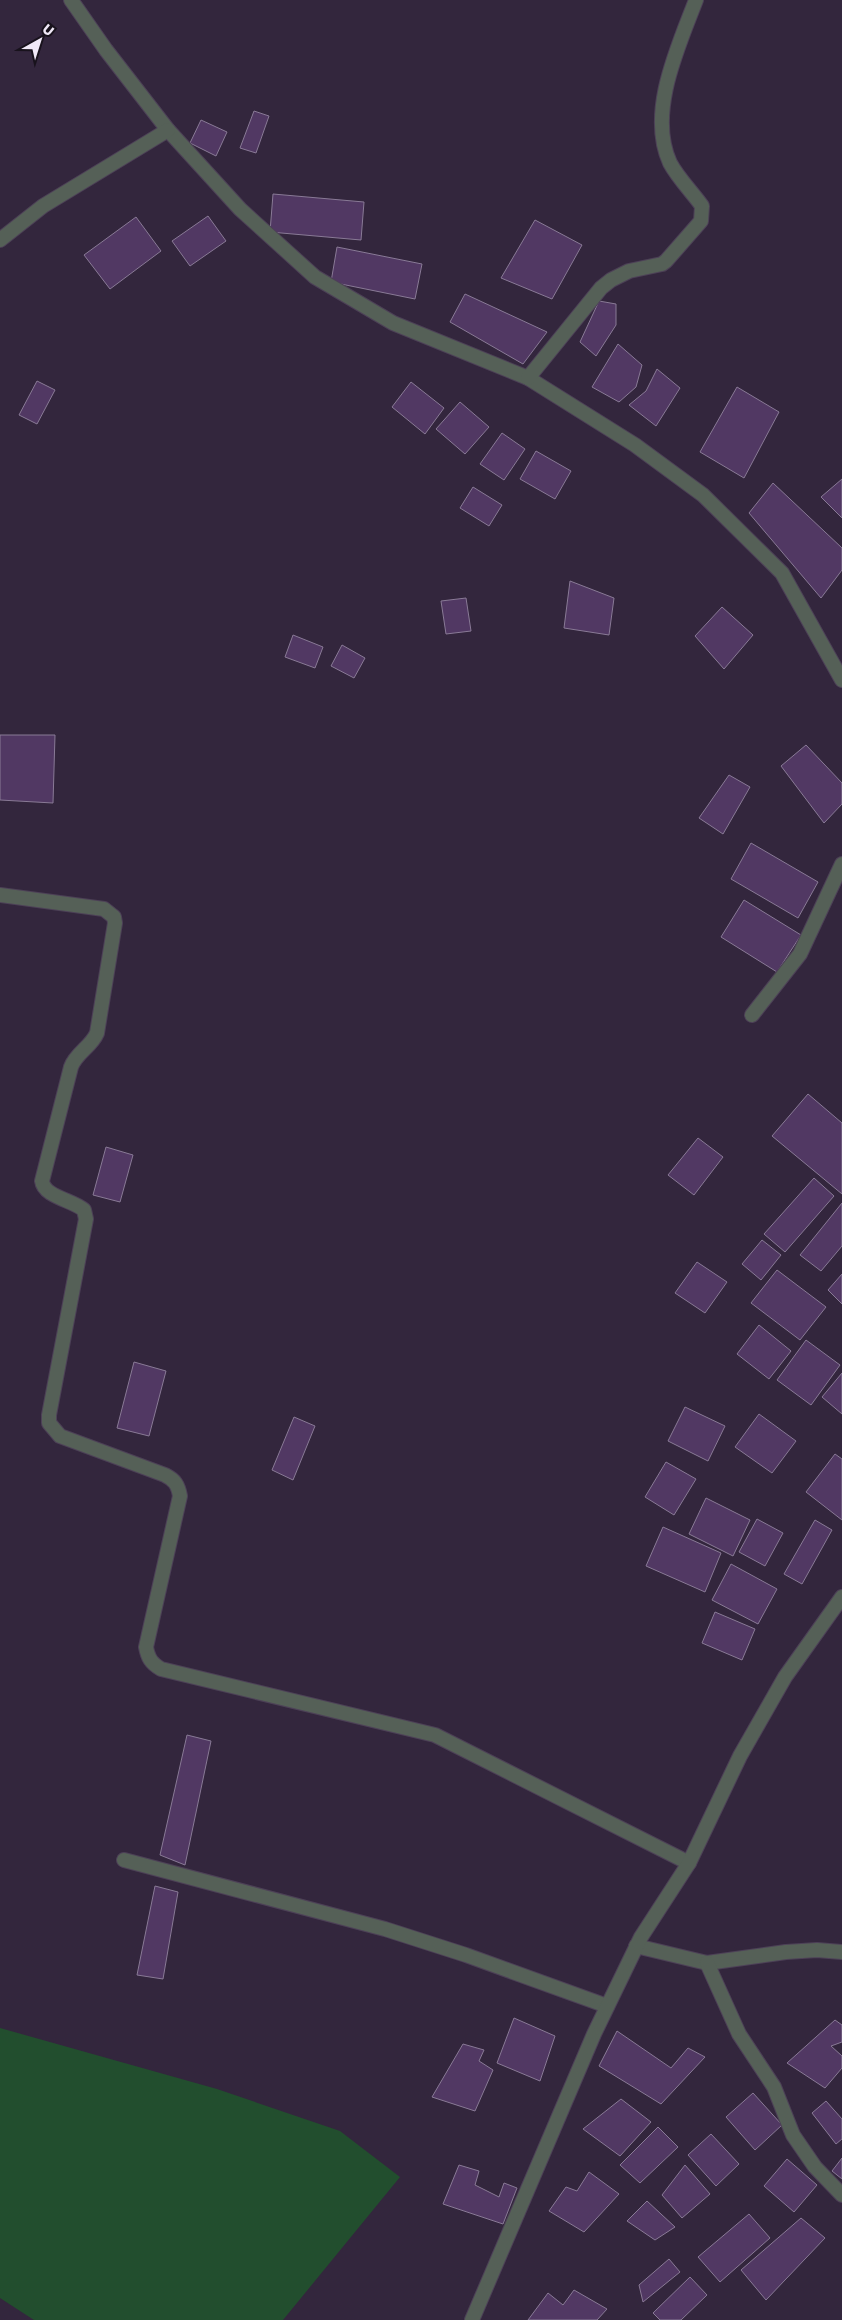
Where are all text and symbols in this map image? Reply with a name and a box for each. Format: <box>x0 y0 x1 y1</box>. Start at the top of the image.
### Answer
north arrow <box>15 15 65 65</box>
text: U <box>38 19 58 41</box>

